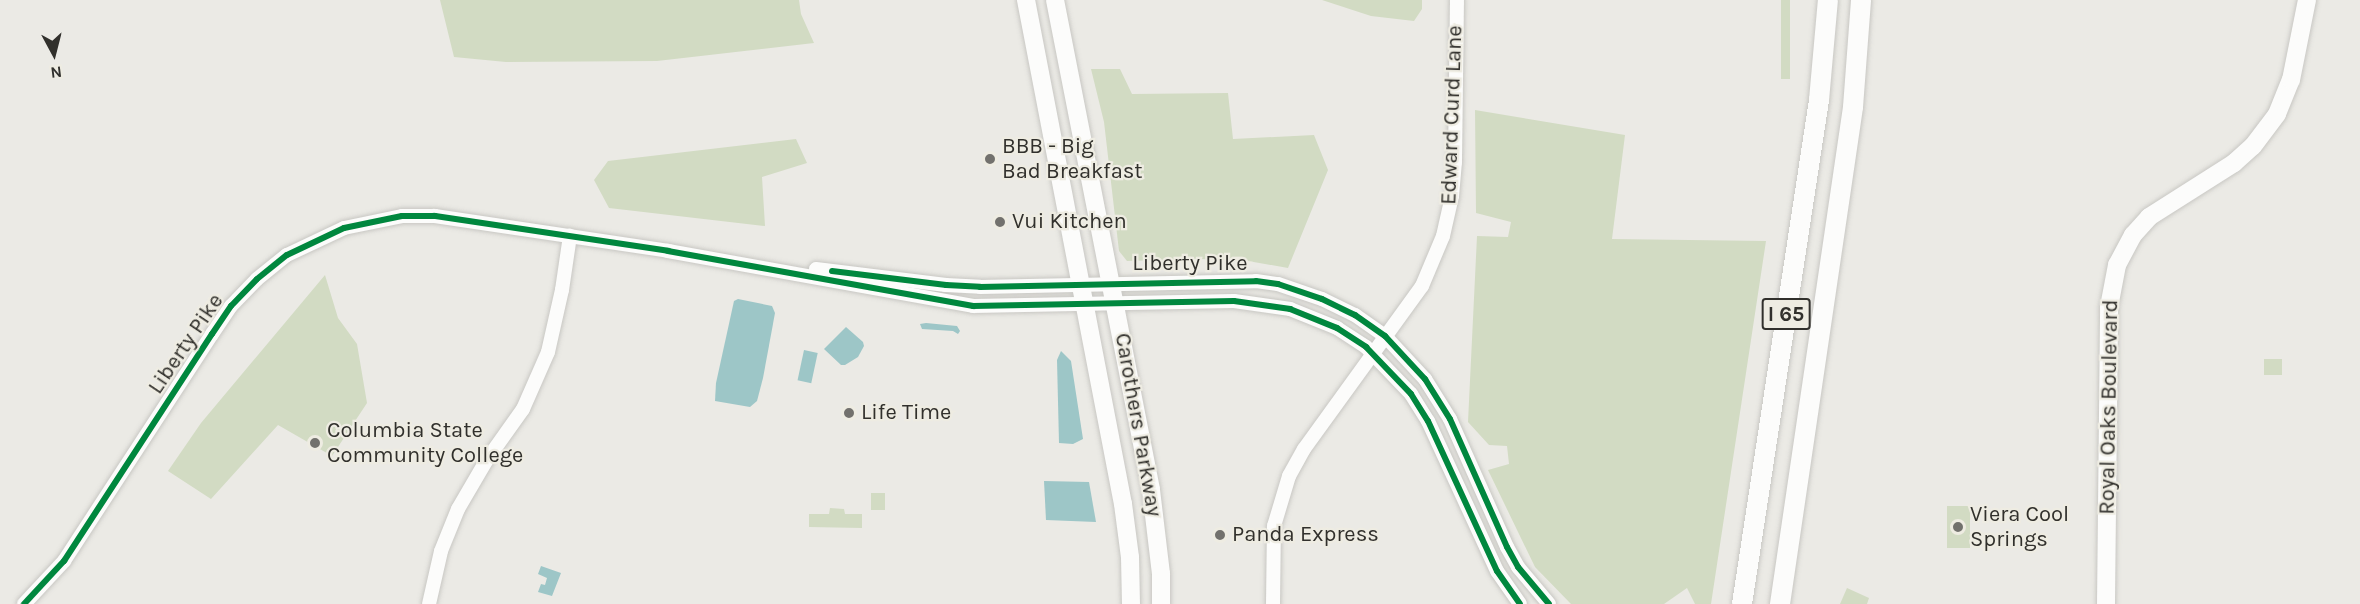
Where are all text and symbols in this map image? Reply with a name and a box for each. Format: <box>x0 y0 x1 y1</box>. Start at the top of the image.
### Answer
north arrow <box>24 24 84 84</box>
street label: Edward Curd Lane <box>1436 25 1468 205</box>
text: N <box>49 62 63 82</box>
place label: BBB - Big Bad Breakfast <box>1002 133 1143 184</box>
marker: BBB - Big Bad Breakfast <box>983 152 997 166</box>
place label: Vui Kitchen <box>1012 209 1127 235</box>
marker: Vui Kitchen <box>993 215 1007 229</box>
street label: Liberty Pike <box>1132 251 1248 277</box>
street label: Liberty Pike <box>143 289 229 399</box>
road number: I 65 <box>1760 296 1812 332</box>
street label: Royal Oaks Boulevard <box>2094 299 2124 515</box>
street label: Carothers Parkway <box>1109 331 1167 519</box>
place label: Life Time <box>861 400 951 426</box>
marker: Life Time <box>842 406 856 420</box>
place label: Columbia State Community College <box>327 417 523 469</box>
marker: Columbia State Community College <box>308 436 322 450</box>
place label: Viera Cool Springs <box>1970 501 2069 552</box>
marker: Viera Cool Springs <box>1951 520 1965 534</box>
place label: Panda Express <box>1232 522 1379 548</box>
marker: Panda Express <box>1213 528 1227 542</box>

